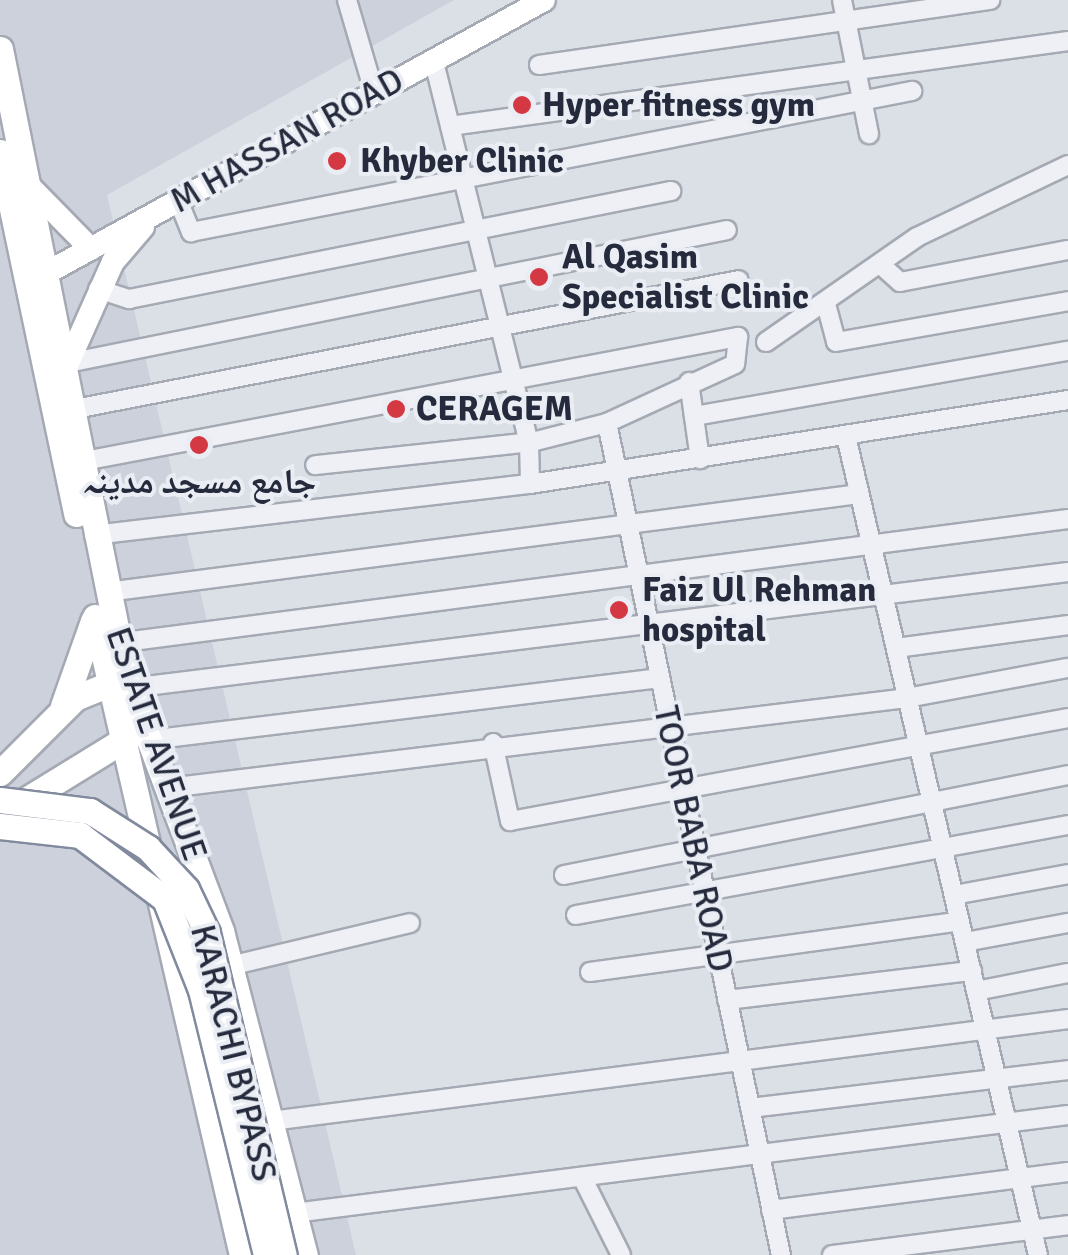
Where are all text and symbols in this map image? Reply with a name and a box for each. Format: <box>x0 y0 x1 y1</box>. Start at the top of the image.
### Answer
street label: M HASSAN ROAD <box>163 60 411 222</box>
place label: Hyper fitness gym <box>542 84 815 126</box>
marker: Hyper fitness gym <box>511 94 533 116</box>
place label: Khyber Clinic <box>360 140 564 182</box>
marker: Khyber Clinic <box>324 148 350 174</box>
place label: Al Qasim Specialist Clinic <box>562 236 809 318</box>
marker: Al Qasim Specialist Clinic <box>526 264 552 290</box>
place label: CERAGEM <box>416 388 573 430</box>
marker: CERAGEM <box>385 398 407 420</box>
marker: جامع مسجد مدینہ <box>188 434 210 456</box>
place label: جامع مسجد مدینہ <box>82 461 316 503</box>
place label: Faiz Ul Rehman hospital <box>642 569 876 651</box>
marker: Faiz Ul Rehman hospital <box>606 597 632 623</box>
street label: ESTATE AVENUE <box>96 622 216 866</box>
street label: TOOR BABA ROAD <box>644 702 742 976</box>
street label: KARACHI BYPASS <box>181 920 285 1186</box>

